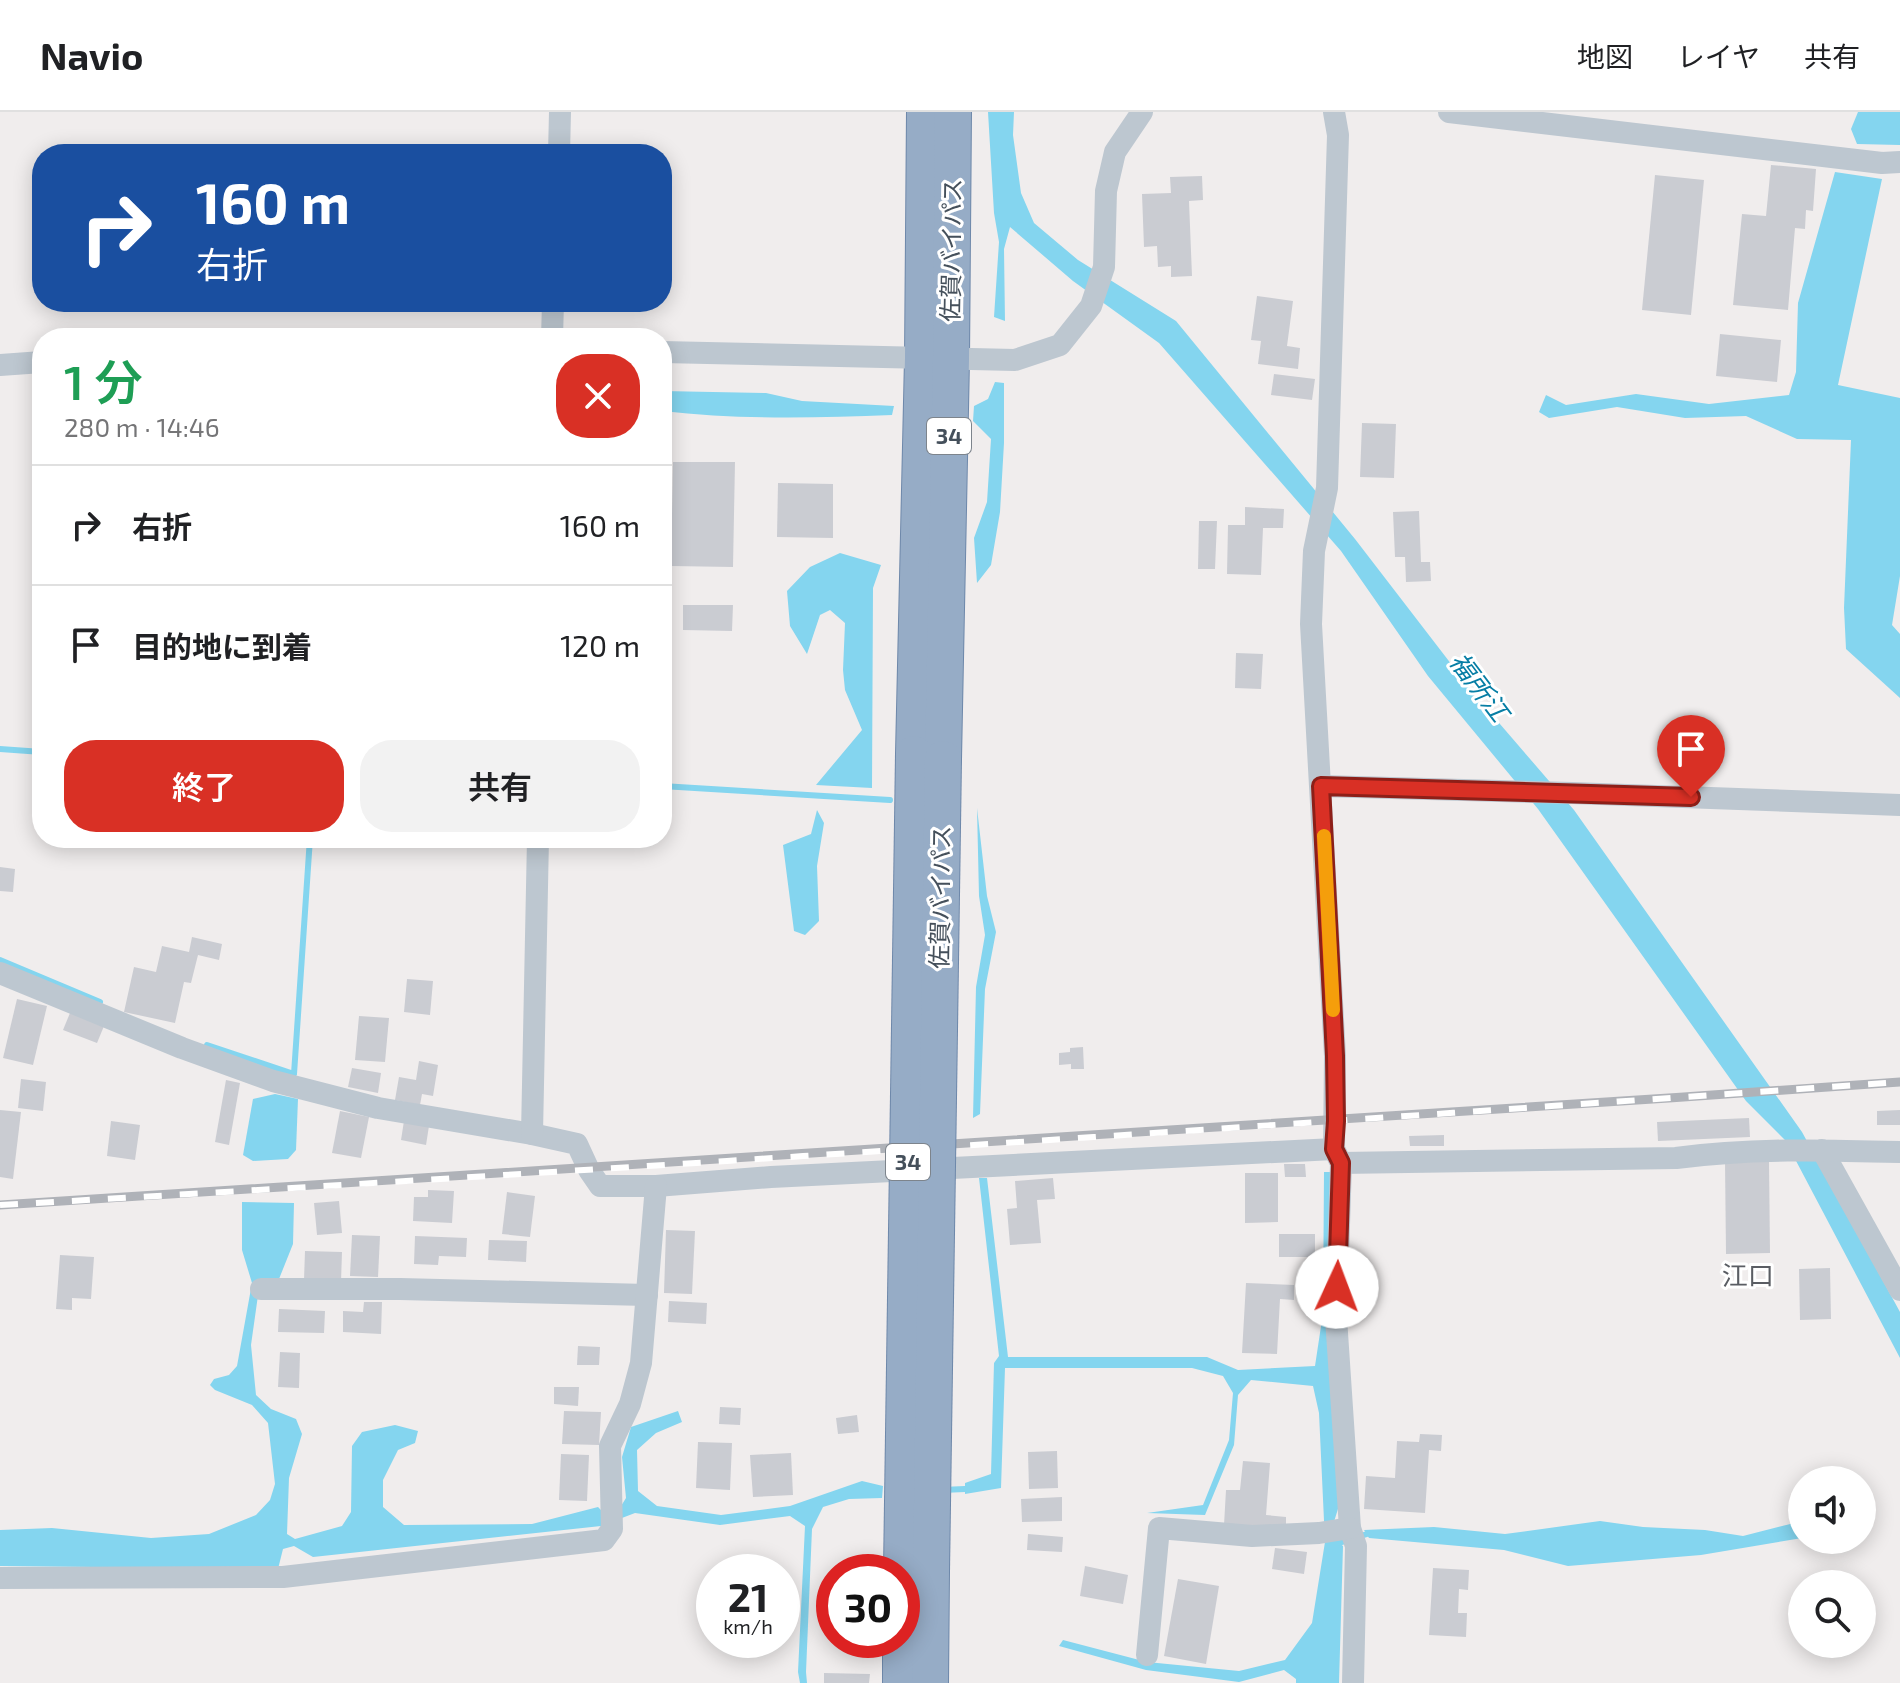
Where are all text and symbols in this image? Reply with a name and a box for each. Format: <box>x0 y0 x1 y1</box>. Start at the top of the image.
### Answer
text: Navio <box>40 32 143 78</box>
text: 地図 <box>1577 39 1633 73</box>
text: レイヤ <box>1677 39 1760 73</box>
text: 共有 <box>1804 39 1860 73</box>
text: 160 m <box>196 168 350 235</box>
icon: right <box>64 176 168 280</box>
street label: 佐賀バイパス <box>935 178 966 322</box>
text: 右折 <box>196 242 268 285</box>
text: 1 分 <box>64 352 143 410</box>
button: close <box>556 354 640 438</box>
text: 280 m · 14:46 <box>64 411 220 442</box>
road number: 34 <box>927 418 971 454</box>
icon: right <box>64 503 108 547</box>
text: 160 m <box>560 507 640 543</box>
text: 右折 <box>132 508 192 544</box>
icon: arrive <box>64 623 108 667</box>
text: 120 m <box>560 627 640 663</box>
text: 目的地に到着 <box>132 628 312 664</box>
water label: 福所江 <box>1444 646 1518 729</box>
pin <box>1657 715 1725 797</box>
icon: arrive <box>1669 727 1713 771</box>
button: 終了 <box>64 740 344 832</box>
button: 共有 <box>360 740 640 832</box>
street label: 佐賀バイパス <box>924 825 955 969</box>
road number: 34 <box>886 1144 930 1180</box>
position arrow <box>1295 1245 1379 1329</box>
district label: 江口 <box>1722 1259 1774 1290</box>
map controls <box>1788 1466 1876 1658</box>
button: sound <box>1788 1466 1876 1554</box>
speed limit sign: 30 <box>816 1554 920 1658</box>
button: search <box>1788 1570 1876 1658</box>
text: 21 <box>728 1572 768 1620</box>
text: km/h <box>723 1614 773 1638</box>

